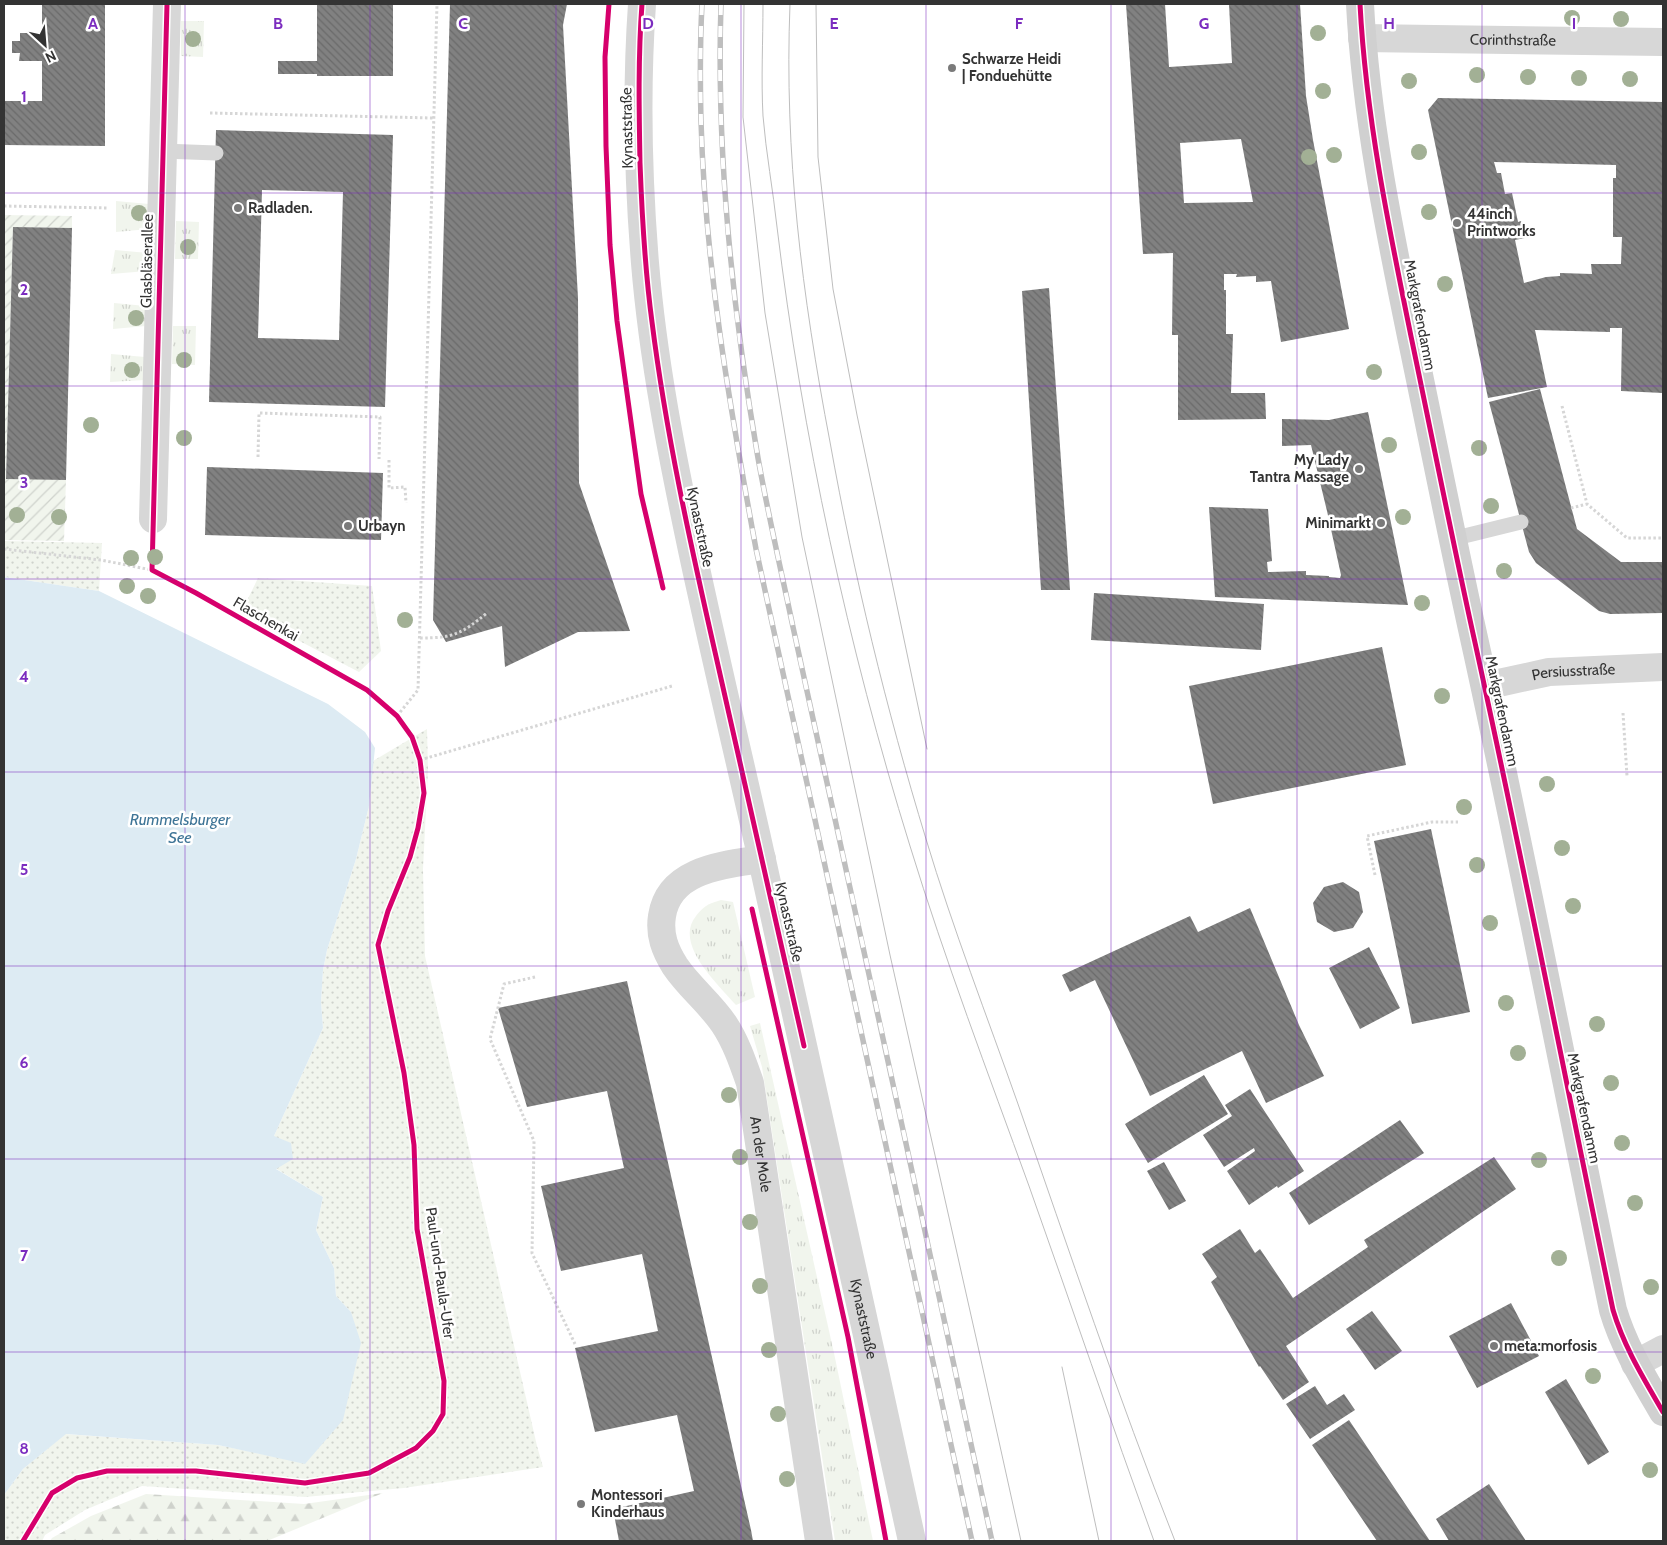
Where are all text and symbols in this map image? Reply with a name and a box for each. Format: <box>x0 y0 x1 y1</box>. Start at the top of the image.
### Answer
text: A <box>88 14 98 33</box>
text: B <box>273 14 283 33</box>
text: C <box>458 14 468 33</box>
text: D <box>642 14 654 33</box>
text: E <box>829 14 839 33</box>
text: F <box>1015 14 1024 33</box>
text: G <box>1199 14 1209 33</box>
text: H <box>1383 14 1395 33</box>
text: I <box>1572 14 1576 33</box>
north arrow <box>20 20 70 70</box>
street label: Corinthstraße <box>1470 30 1556 50</box>
text: N <box>42 46 59 67</box>
place label: Schwarze Heidi | Fonduehütte <box>962 50 1061 85</box>
marker: Schwarze Heidi | Fonduehütte <box>946 62 958 74</box>
text: 1 <box>21 87 27 106</box>
street label: Kynaststraße <box>617 87 637 169</box>
place label: Radladen. <box>248 199 313 217</box>
marker: Radladen. <box>232 202 244 214</box>
place label: 44inch Printworks <box>1467 205 1536 240</box>
street label: Glasbläserallee <box>137 213 157 308</box>
marker: 44inch Printworks <box>1451 217 1463 229</box>
street label: Markgrafendamm <box>1400 258 1440 372</box>
text: 2 <box>20 280 28 299</box>
place label: My Lady Tantra Massage <box>1250 451 1350 486</box>
marker: My Lady Tantra Massage <box>1353 463 1365 475</box>
text: 3 <box>20 473 28 492</box>
street label: Kynaststraße <box>683 485 717 569</box>
place label: Minimarkt <box>1305 514 1371 532</box>
place label: Urbayn <box>358 517 406 535</box>
marker: Minimarkt <box>1375 517 1387 529</box>
marker: Urbayn <box>342 520 354 532</box>
street label: Flaschenkai <box>230 593 302 645</box>
street label: Markgrafendamm <box>1482 654 1522 768</box>
street label: Persiusstraße <box>1530 660 1616 685</box>
text: 4 <box>19 667 29 686</box>
water label: Rummelsburger See <box>130 810 231 847</box>
text: 5 <box>20 860 28 879</box>
street label: Kynaststraße <box>771 880 807 964</box>
street label: Markgrafendamm <box>1564 1051 1604 1165</box>
text: 6 <box>20 1053 29 1072</box>
street label: An der Mole <box>746 1115 775 1194</box>
street label: Paul-und-Paula-Ufer <box>422 1206 458 1340</box>
text: 7 <box>20 1246 29 1265</box>
street label: Kynaststraße <box>846 1277 881 1361</box>
place label: meta:morfosis <box>1504 1337 1597 1355</box>
marker: meta:morfosis <box>1488 1340 1500 1352</box>
text: 8 <box>19 1439 29 1458</box>
place label: Montessori Kinderhaus <box>591 1486 664 1521</box>
marker: Montessori Kinderhaus <box>575 1498 587 1510</box>

